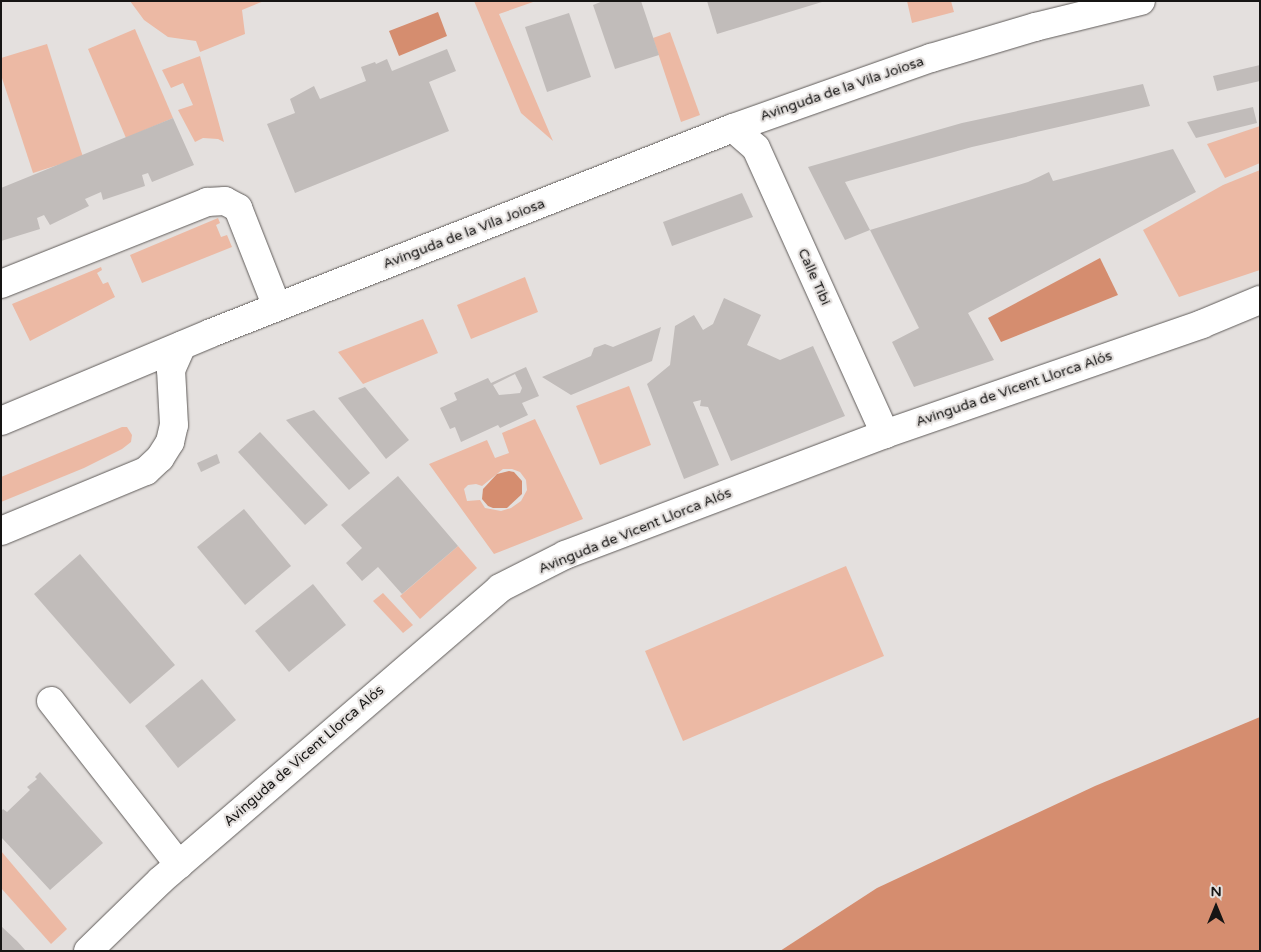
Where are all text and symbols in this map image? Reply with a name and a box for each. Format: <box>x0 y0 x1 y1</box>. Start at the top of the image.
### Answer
street label: Avinguda de la Vila Joiosa <box>758 53 926 125</box>
street label: Avinguda de la Vila Joiosa <box>381 195 547 273</box>
street label: Calle Tibi <box>794 246 834 308</box>
street label: Avinguda de Vicent Llorca Alós <box>914 347 1114 431</box>
street label: Avinguda de Vicent Llorca Alós <box>536 485 734 577</box>
street label: Avinguda de Vicent Llorca Alós <box>221 682 387 830</box>
north arrow <box>1191 882 1241 932</box>
text: N <box>1210 883 1222 900</box>

